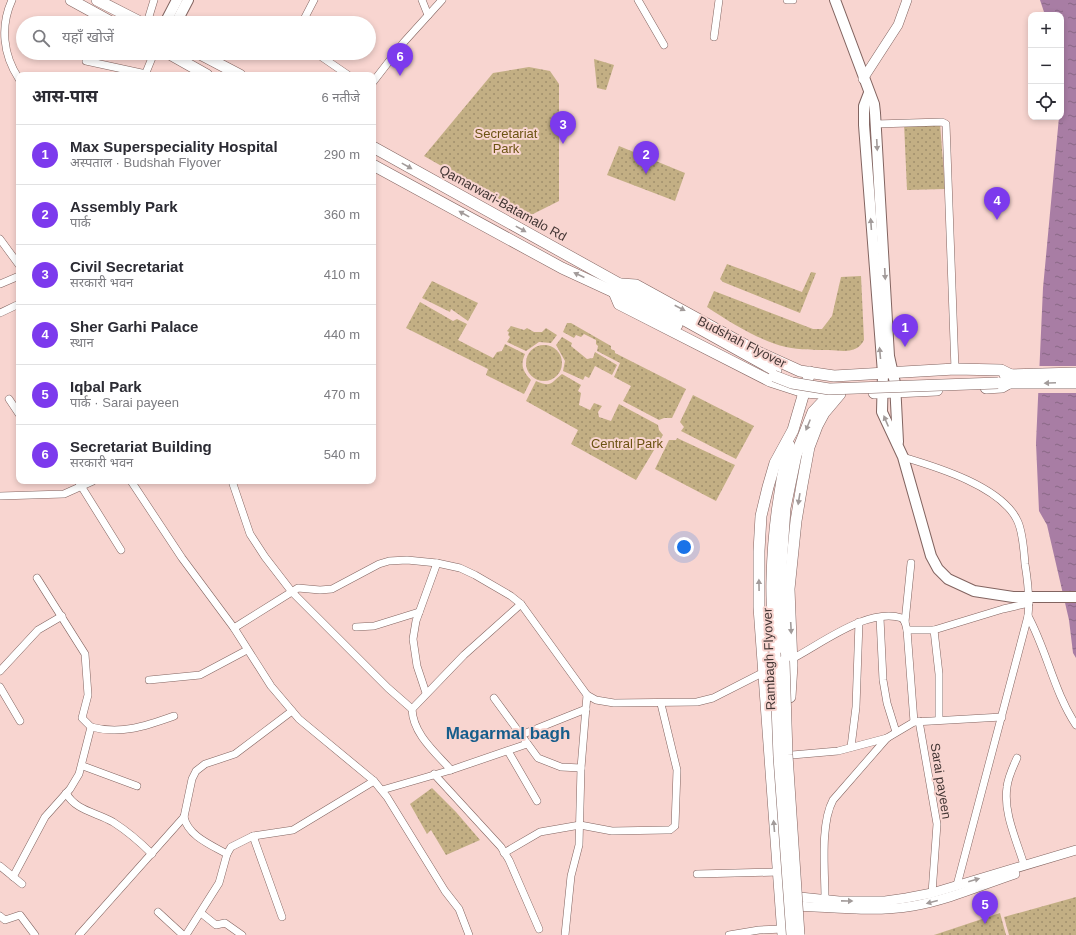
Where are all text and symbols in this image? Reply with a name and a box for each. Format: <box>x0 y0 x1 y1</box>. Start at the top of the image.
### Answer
map controls <box>1028 12 1064 120</box>
button: + <box>1028 12 1064 48</box>
search box <box>16 16 376 60</box>
icon: search <box>30 27 52 49</box>
text: यहाँ खोजें <box>62 28 114 45</box>
pin: 6 <box>387 43 413 76</box>
button: − <box>1028 48 1064 84</box>
button: locate <box>1028 84 1064 120</box>
text: आस-पास <box>32 87 98 106</box>
text: 6 नतीजे <box>322 90 360 105</box>
pin: 3 <box>550 111 576 144</box>
park label: Secretariat Park <box>475 126 538 156</box>
text: Max Superspeciality Hospital <box>70 138 278 155</box>
one-way arrow <box>874 139 881 151</box>
pin: 2 <box>633 141 659 174</box>
text: 1 <box>41 147 49 162</box>
text: 290 m <box>324 147 360 162</box>
text: अस्पताल · Budshah Flyover <box>70 155 221 170</box>
street label: Qamarwari-Batamalo Rd <box>437 162 569 244</box>
one-way arrow <box>401 163 413 169</box>
pin: 4 <box>984 187 1010 220</box>
text: Assembly Park <box>70 198 178 215</box>
text: 2 <box>41 207 49 222</box>
text: 360 m <box>324 207 360 222</box>
one-way arrow <box>458 211 470 218</box>
text: पार्क <box>70 215 91 230</box>
one-way arrow <box>868 218 875 230</box>
one-way arrow <box>515 225 527 232</box>
text: Civil Secretariat <box>70 258 183 275</box>
text: 3 <box>41 267 49 282</box>
text: 410 m <box>324 267 360 282</box>
one-way arrow <box>881 268 888 280</box>
one-way arrow <box>573 272 585 278</box>
text: सरकारी भवन <box>70 275 133 290</box>
one-way arrow <box>674 305 686 311</box>
street label: Budshah Flyover <box>695 313 789 371</box>
pin: 1 <box>892 314 918 347</box>
text: Sher Garhi Palace <box>70 318 198 335</box>
text: 4 <box>41 327 49 342</box>
text: 440 m <box>324 327 360 342</box>
text: स्थान <box>70 335 94 350</box>
one-way arrow <box>877 347 884 359</box>
text: Iqbal Park <box>70 378 142 395</box>
one-way arrow <box>1044 380 1056 387</box>
text: 5 <box>41 387 49 402</box>
text: 470 m <box>324 387 360 402</box>
text: पार्क · Sarai payeen <box>70 395 179 410</box>
one-way arrow <box>883 415 889 426</box>
one-way arrow <box>805 419 811 430</box>
park label: Central Park <box>591 436 664 451</box>
text: Secretariat Building <box>70 438 212 455</box>
text: 6 <box>41 447 49 462</box>
text: 540 m <box>324 447 360 462</box>
text: सरकारी भवन <box>70 455 133 470</box>
one-way arrow <box>796 493 802 505</box>
your location <box>674 537 694 557</box>
one-way arrow <box>755 579 762 591</box>
street label: Rambagh Flyover <box>760 607 778 711</box>
one-way arrow <box>788 622 795 634</box>
district label: Magarmal bagh <box>446 724 570 743</box>
street label: Sarai payeen <box>928 742 954 820</box>
one-way arrow <box>771 820 778 832</box>
one-way arrow <box>969 877 981 883</box>
pin: 5 <box>972 891 998 924</box>
one-way arrow <box>841 898 854 904</box>
one-way arrow <box>926 899 939 905</box>

